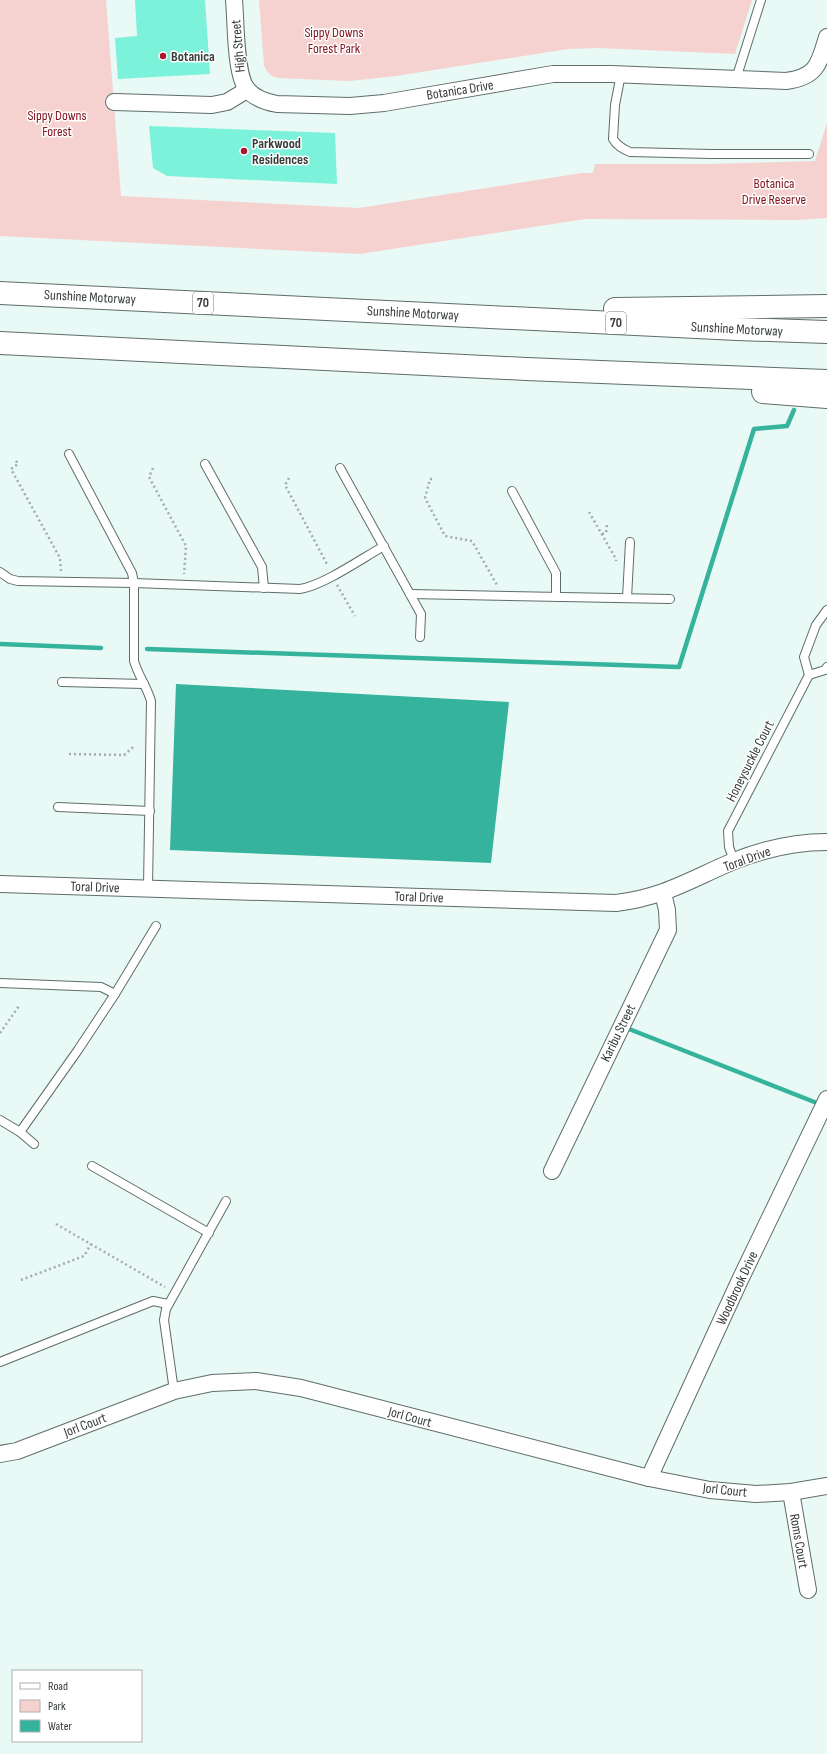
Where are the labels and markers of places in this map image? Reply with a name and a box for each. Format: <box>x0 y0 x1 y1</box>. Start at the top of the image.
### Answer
place label: Botanica <box>171 48 215 65</box>
marker: Botanica <box>158 51 168 61</box>
place label: Parkwood Residences <box>252 135 308 168</box>
marker: Parkwood Residences <box>239 146 249 156</box>

